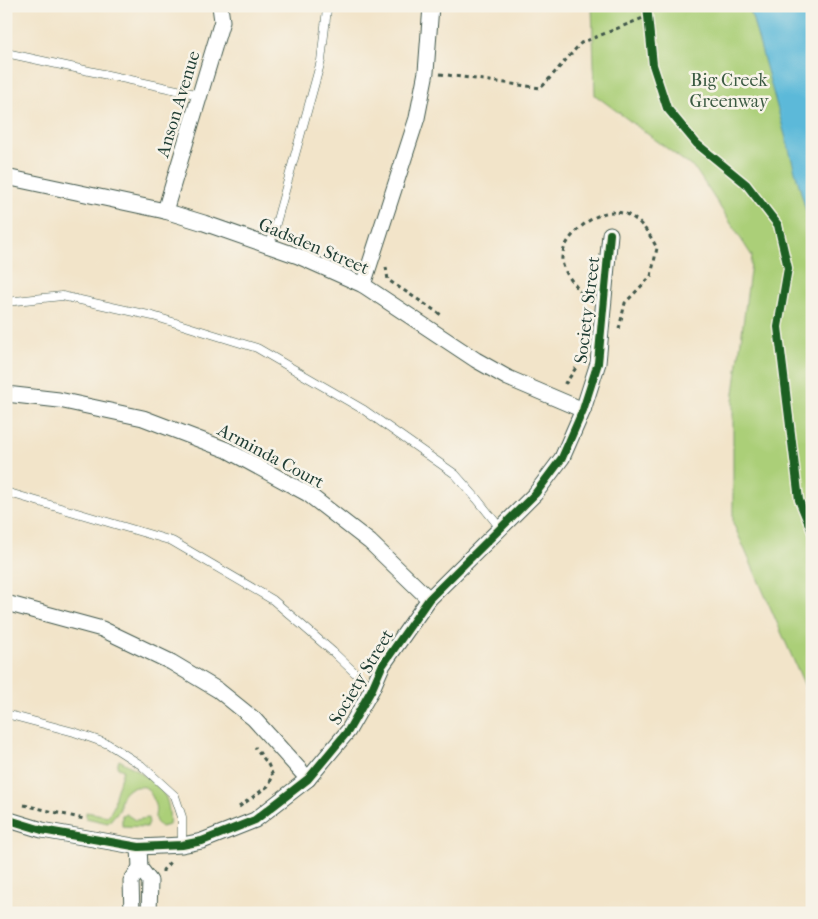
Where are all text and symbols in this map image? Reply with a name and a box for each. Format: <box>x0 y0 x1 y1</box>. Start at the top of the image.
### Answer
street label: Anson Avenue <box>152 48 205 161</box>
park label: Big Creek Greenway <box>689 70 770 112</box>
street label: Gadsden Street <box>255 214 373 279</box>
street label: Society Street <box>571 255 605 365</box>
street label: Arminda Court <box>213 419 328 494</box>
street label: Society Street <box>325 625 398 729</box>

